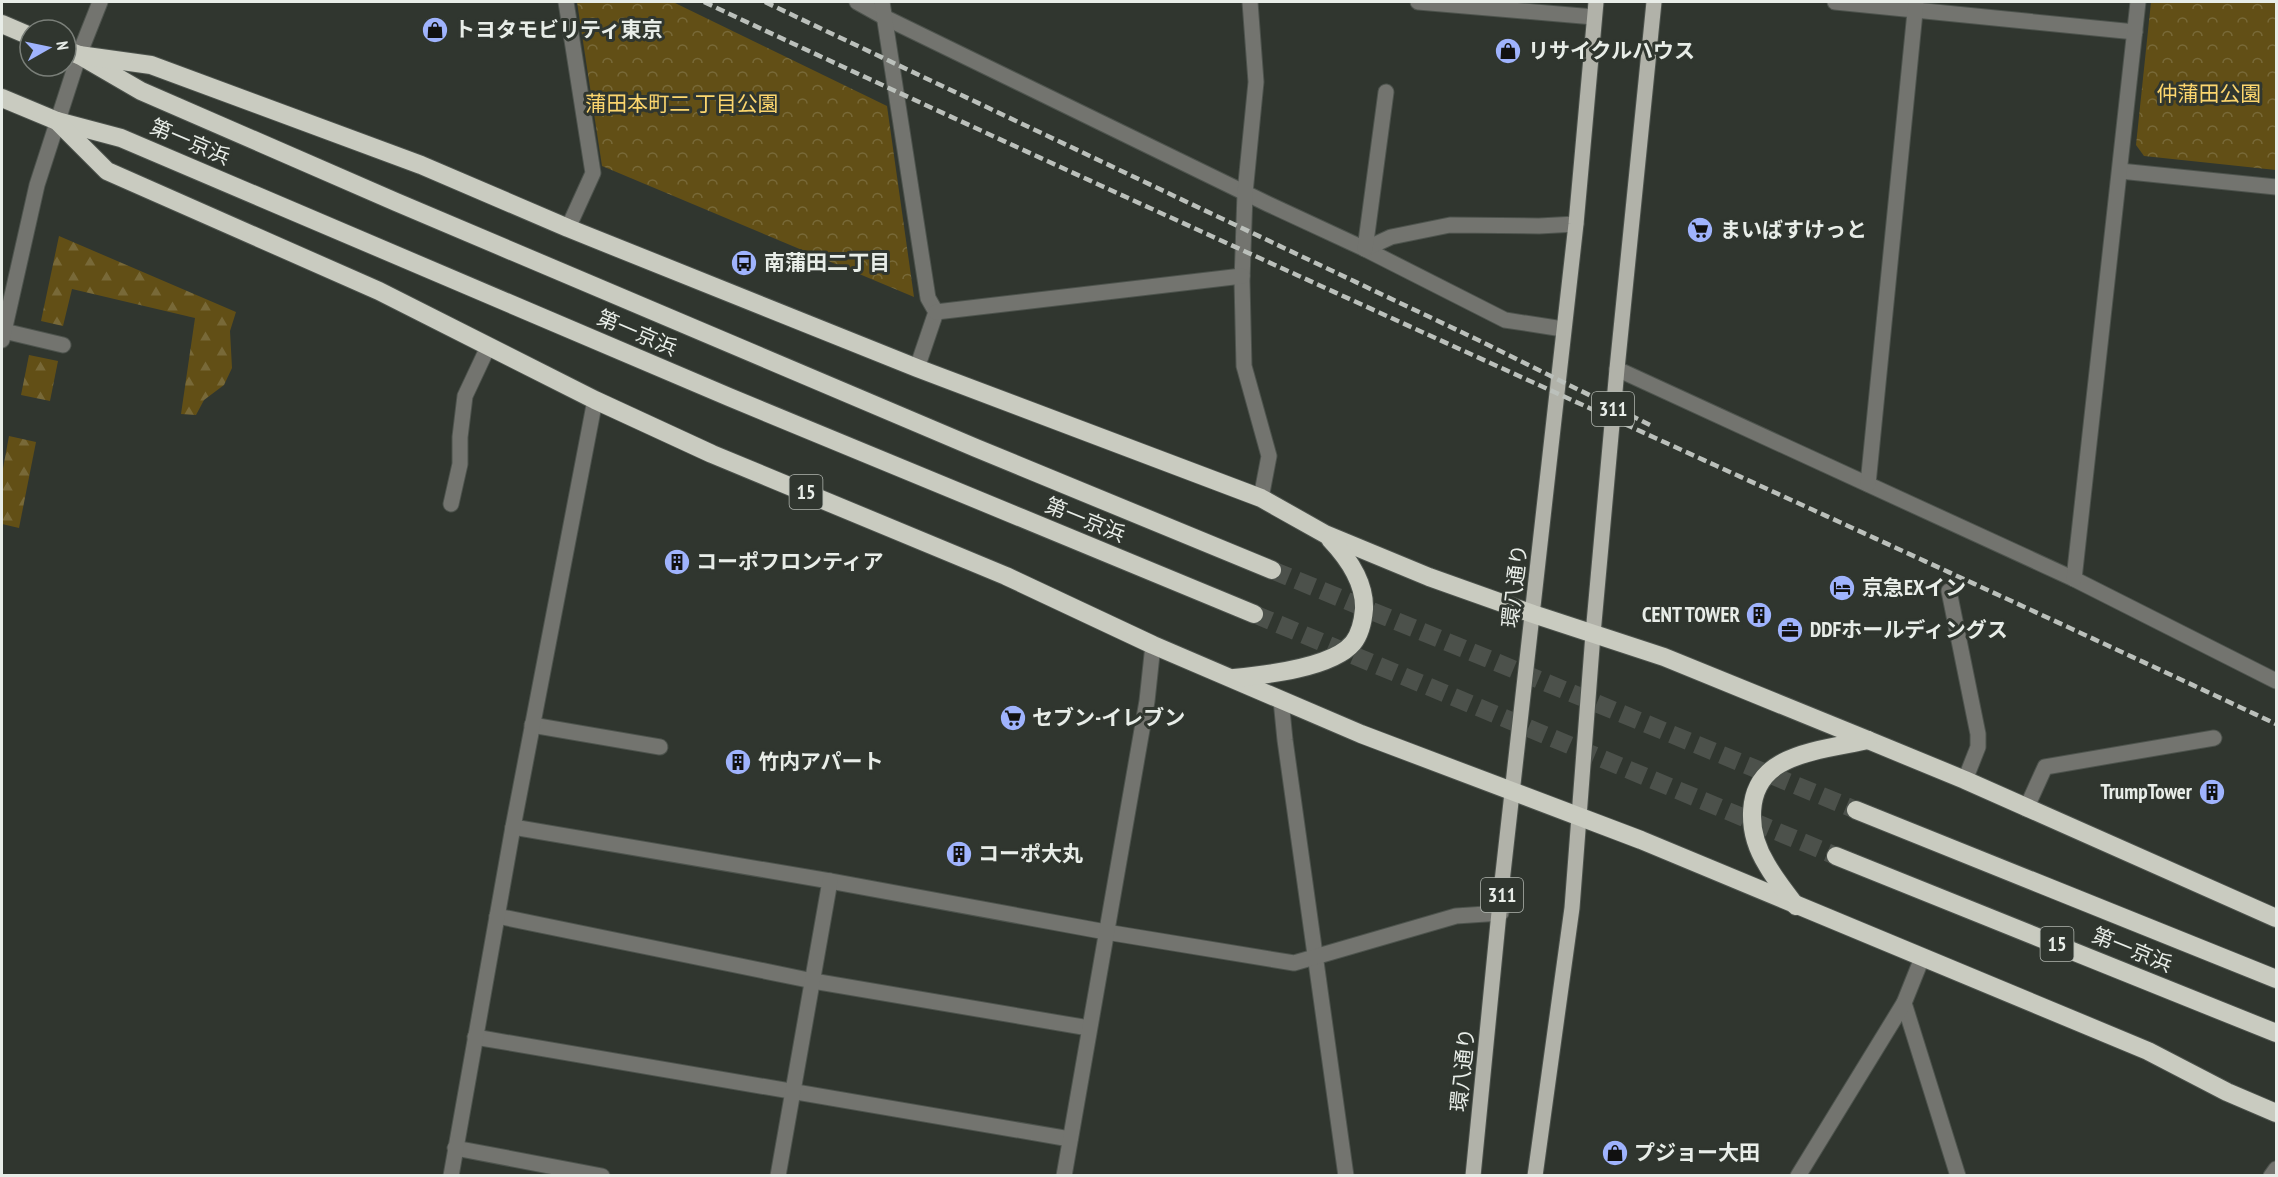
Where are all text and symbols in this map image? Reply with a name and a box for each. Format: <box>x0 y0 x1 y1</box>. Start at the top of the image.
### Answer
shop icon: トヨタモビリティ東京 <box>420 15 450 45</box>
place label: トヨタモビリティ東京 <box>454 16 663 43</box>
north arrow <box>18 18 78 78</box>
shop icon: リサイクルハウス <box>1493 36 1523 66</box>
place label: リサイクルハウス <box>1528 37 1695 64</box>
text: N <box>52 40 73 51</box>
park label: 仲蒲田公園 <box>2157 80 2262 107</box>
park label: 蒲田本町二 丁目公園 <box>585 90 779 117</box>
street label: 第一京浜 <box>146 113 234 170</box>
supermarket icon: まいばすけっと <box>1685 215 1715 245</box>
place label: まいばすけっと <box>1720 216 1867 243</box>
bus stop icon: 南蒲田二丁目 <box>729 248 759 278</box>
place label: 南蒲田二丁目 <box>764 249 890 276</box>
street label: 第一京浜 <box>593 304 681 361</box>
road number: 311 <box>1592 392 1634 426</box>
road number: 15 <box>790 475 822 509</box>
street label: 第一京浜 <box>1041 491 1129 548</box>
street label: 環八通り <box>1496 543 1533 629</box>
building icon: コーポフロンティア <box>662 547 692 577</box>
place label: コーポフロンティア <box>696 548 884 575</box>
hotel icon: 京急EXイン <box>1827 573 1857 603</box>
place label: 京急EXイン <box>1862 574 1966 601</box>
building icon: CENT TOWER <box>1744 600 1774 630</box>
place label: CENT TOWER <box>1642 601 1740 628</box>
office icon: DDFホールディングス <box>1775 615 1805 645</box>
place label: DDFホールディングス <box>1810 616 2008 643</box>
supermarket icon: セブン-イレブン <box>998 703 1028 733</box>
place label: セブン-イレブン <box>1032 704 1185 731</box>
building icon: 竹内アパート <box>723 747 753 777</box>
place label: 竹内アパート <box>758 748 884 775</box>
building icon: TrumpTower <box>2197 777 2227 807</box>
place label: TrumpTower <box>2101 778 2193 805</box>
building icon: コーポ大丸 <box>944 839 974 869</box>
place label: コーポ大丸 <box>978 840 1083 867</box>
road number: 311 <box>1481 878 1523 912</box>
street label: 第一京浜 <box>2088 921 2176 978</box>
road number: 15 <box>2040 927 2074 961</box>
street label: 環八通り <box>1445 1027 1480 1113</box>
shop icon: プジョー大田 <box>1600 1138 1630 1168</box>
place label: プジョー大田 <box>1634 1139 1760 1166</box>

